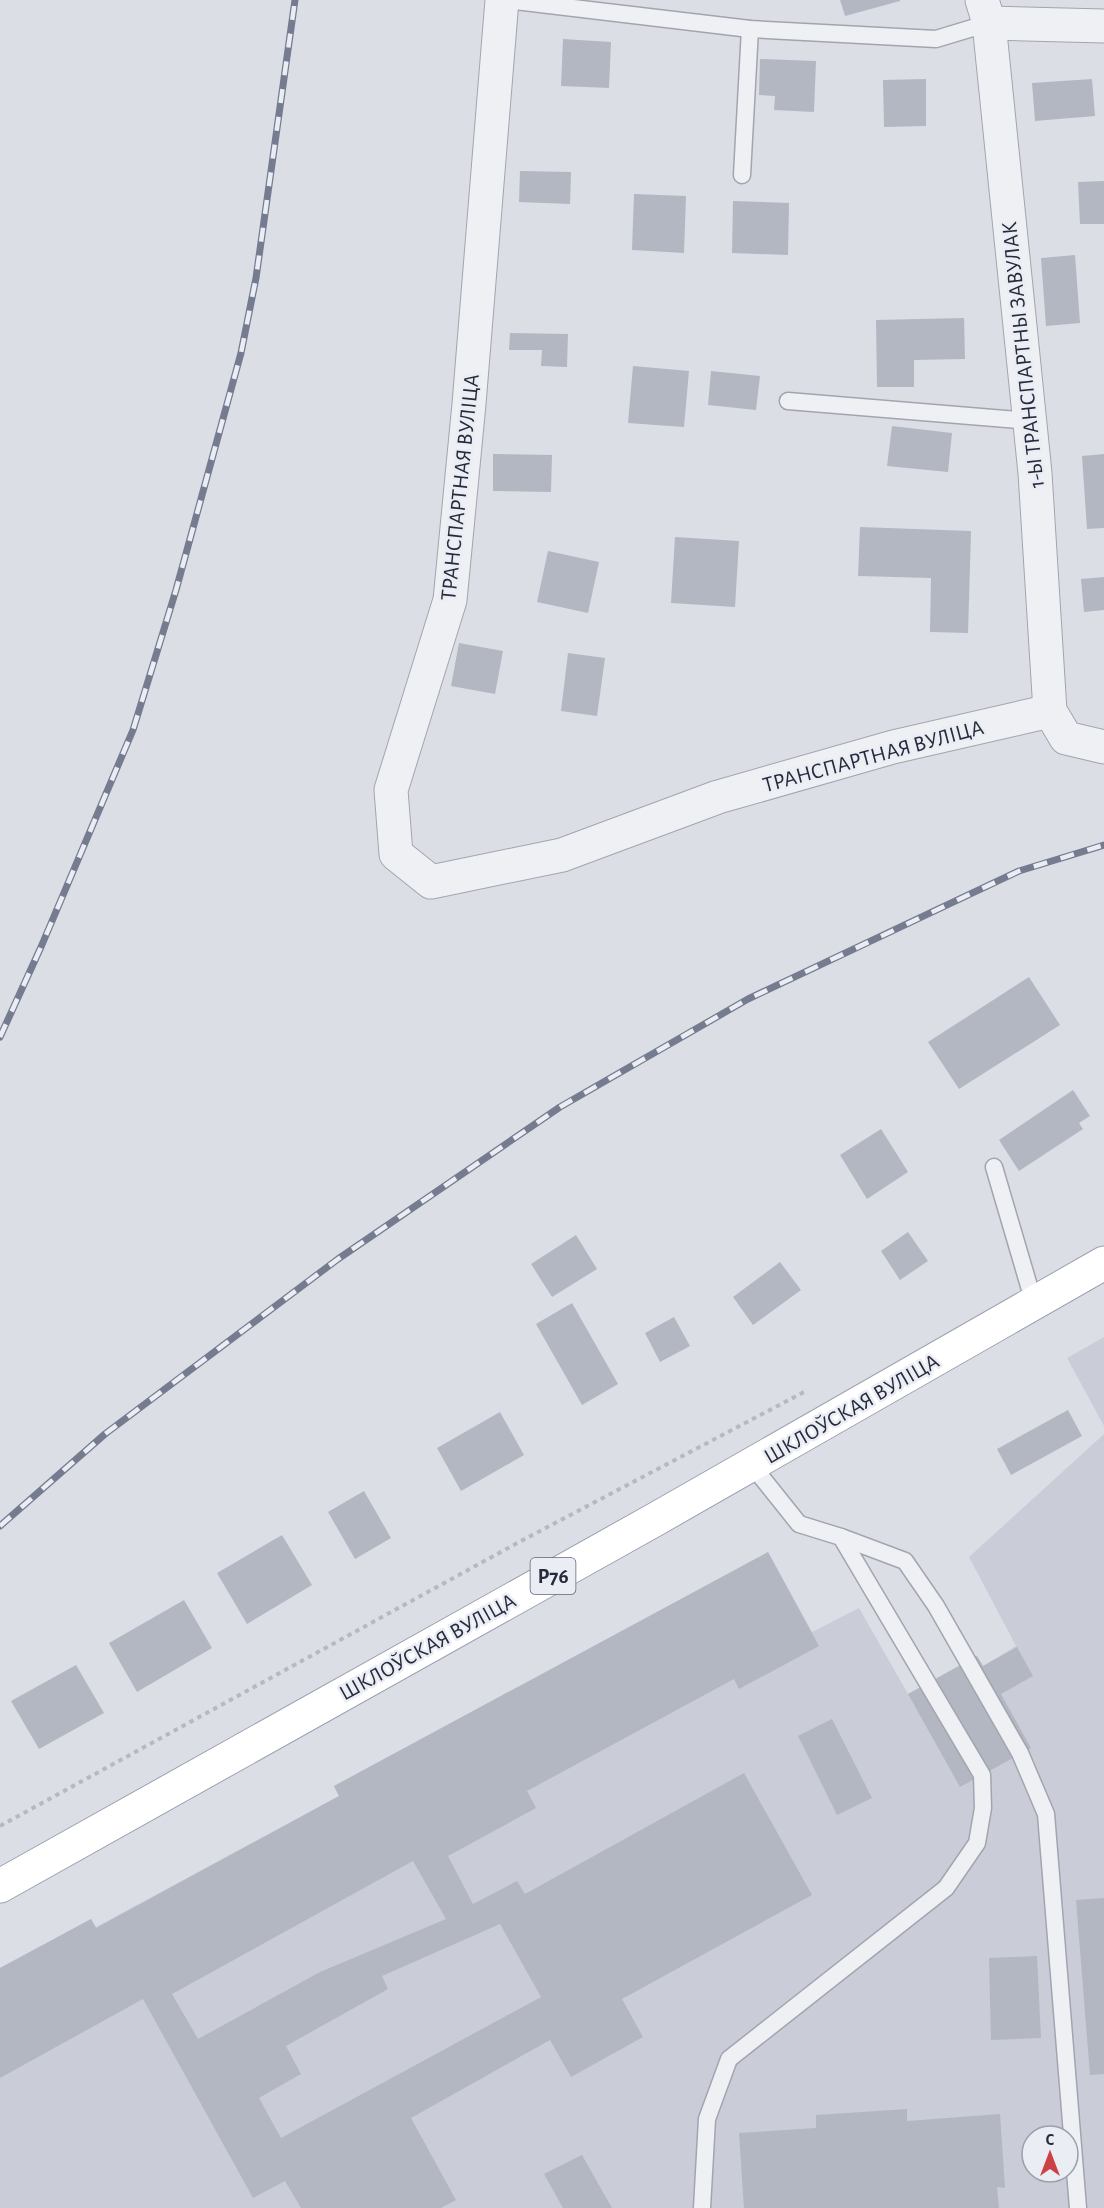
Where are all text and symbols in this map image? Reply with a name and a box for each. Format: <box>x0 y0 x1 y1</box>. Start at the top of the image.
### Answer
street label: 1-Ы ТРАНСПАРТНЫ ЗАВУЛАК <box>998 220 1048 489</box>
street label: ТРАНСПАРТНАЯ ВУЛІЦА <box>437 373 483 601</box>
street label: ТРАНСПАРТНАЯ ВУЛІЦА <box>761 716 986 796</box>
street label: ШКЛОЎСКАЯ ВУЛІЦА <box>760 1350 943 1468</box>
road number: Р76 <box>530 1558 576 1594</box>
street label: ШКЛОЎСКАЯ ВУЛІЦА <box>335 1589 520 1705</box>
north arrow <box>1020 2124 1080 2184</box>
text: С <box>1046 2132 1055 2148</box>

